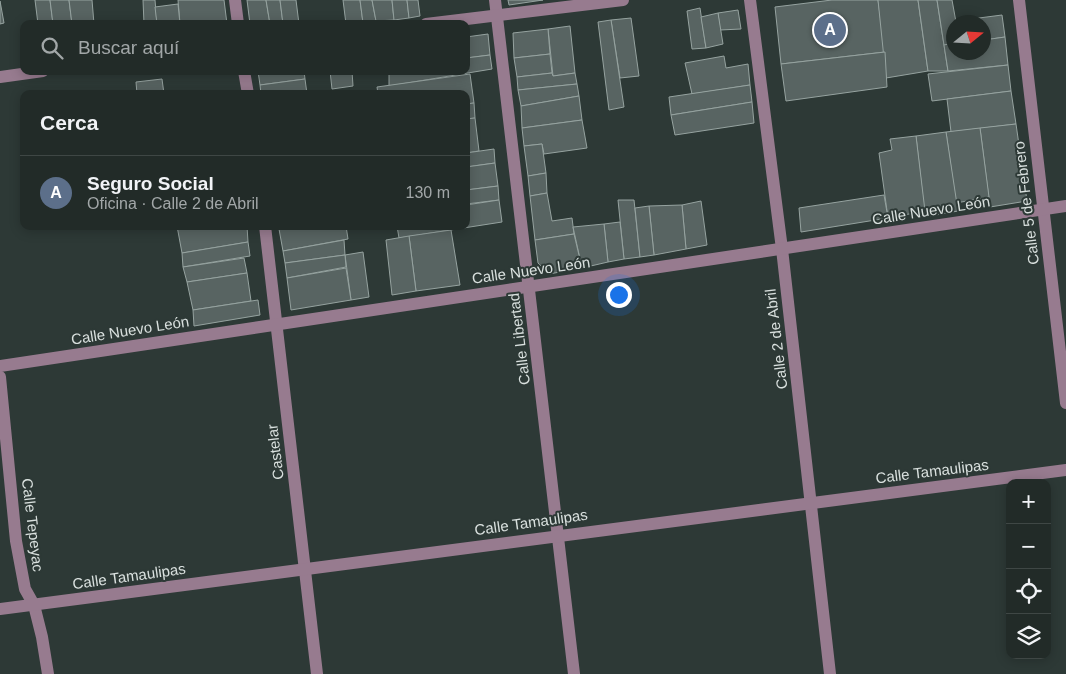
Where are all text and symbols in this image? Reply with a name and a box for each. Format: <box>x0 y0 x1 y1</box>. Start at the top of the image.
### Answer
pin: A <box>814 11 846 49</box>
north arrow <box>946 15 991 60</box>
search box <box>20 20 470 75</box>
icon: search <box>38 34 66 62</box>
text: Buscar aquí <box>78 37 179 58</box>
text: Cerca <box>40 111 98 134</box>
street label: Calle 5 de Febrero <box>1010 140 1042 266</box>
text: Seguro Social <box>87 173 214 194</box>
text: A <box>50 184 62 201</box>
text: 130 m <box>406 184 450 201</box>
street label: Calle Nuevo León <box>871 192 991 228</box>
text: Oficina · Calle 2 de Abril <box>87 195 259 212</box>
street label: Calle Nuevo León <box>471 253 591 287</box>
your location <box>606 282 632 308</box>
street label: Calle 2 de Abril <box>761 288 791 390</box>
street label: Calle Libertad <box>505 292 533 386</box>
street label: Calle Nuevo León <box>70 312 190 348</box>
street label: Castelar <box>263 423 287 481</box>
street label: Calle Tamaulipas <box>874 456 990 486</box>
street label: Calle Tepeyac <box>19 477 47 573</box>
map controls <box>1006 479 1051 659</box>
button: + <box>1006 479 1051 524</box>
street label: Calle Tamaulipas <box>473 506 589 538</box>
button: − <box>1006 524 1051 569</box>
street label: Calle Tamaulipas <box>71 560 187 592</box>
button: locate <box>1006 569 1051 614</box>
button: layers <box>1006 614 1051 659</box>

